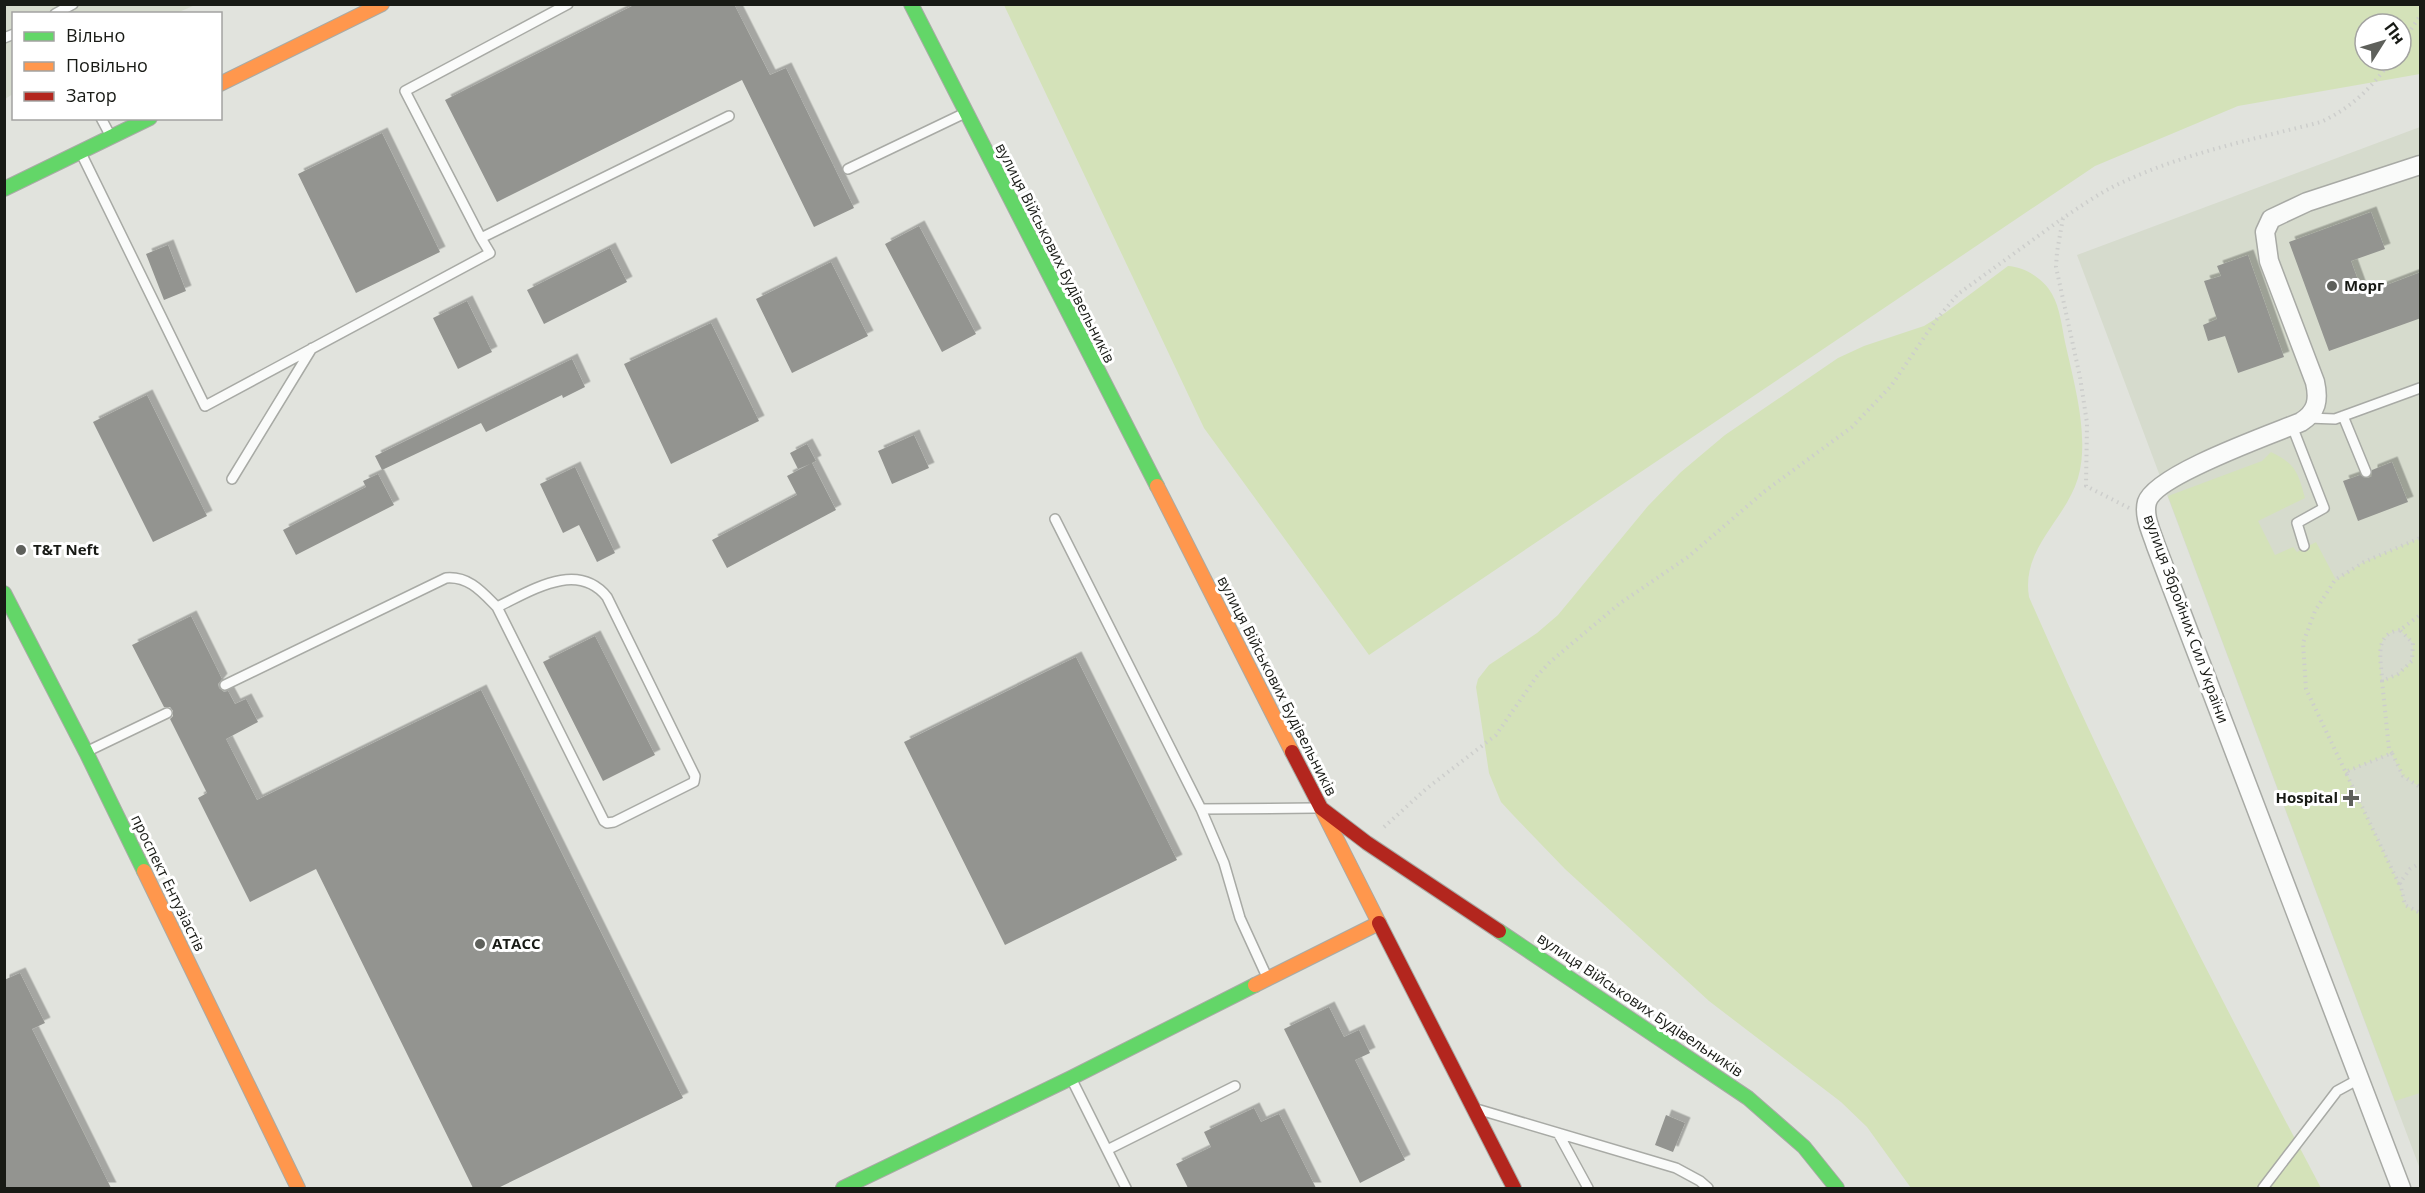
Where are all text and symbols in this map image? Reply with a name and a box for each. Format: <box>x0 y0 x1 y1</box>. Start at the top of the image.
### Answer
legend <box>12 12 222 120</box>
north arrow <box>2353 12 2413 72</box>
text: Пн <box>2379 17 2411 49</box>
text: Вільно <box>66 23 125 47</box>
text: Повільно <box>66 53 148 77</box>
text: Затор <box>66 83 117 107</box>
street label: вулиця Військових Будівельників <box>992 139 1120 366</box>
place label: Морг <box>2344 275 2384 295</box>
marker: Морг <box>2325 279 2339 293</box>
street label: вулиця Збройних Сил України <box>2140 511 2234 726</box>
place label: T&T Neft <box>33 539 99 559</box>
marker: T&T Neft <box>14 543 28 557</box>
street label: вулиця Військових Будівельників <box>1214 572 1342 799</box>
place label: Hospital <box>2276 787 2338 807</box>
marker: Hospital <box>2342 789 2360 807</box>
street label: проспект Ентузіастів <box>127 811 211 954</box>
street label: вулиця Військових Будівельників <box>1534 928 1747 1081</box>
place label: АТАСС <box>492 933 541 953</box>
marker: АТАСС <box>473 937 487 951</box>

